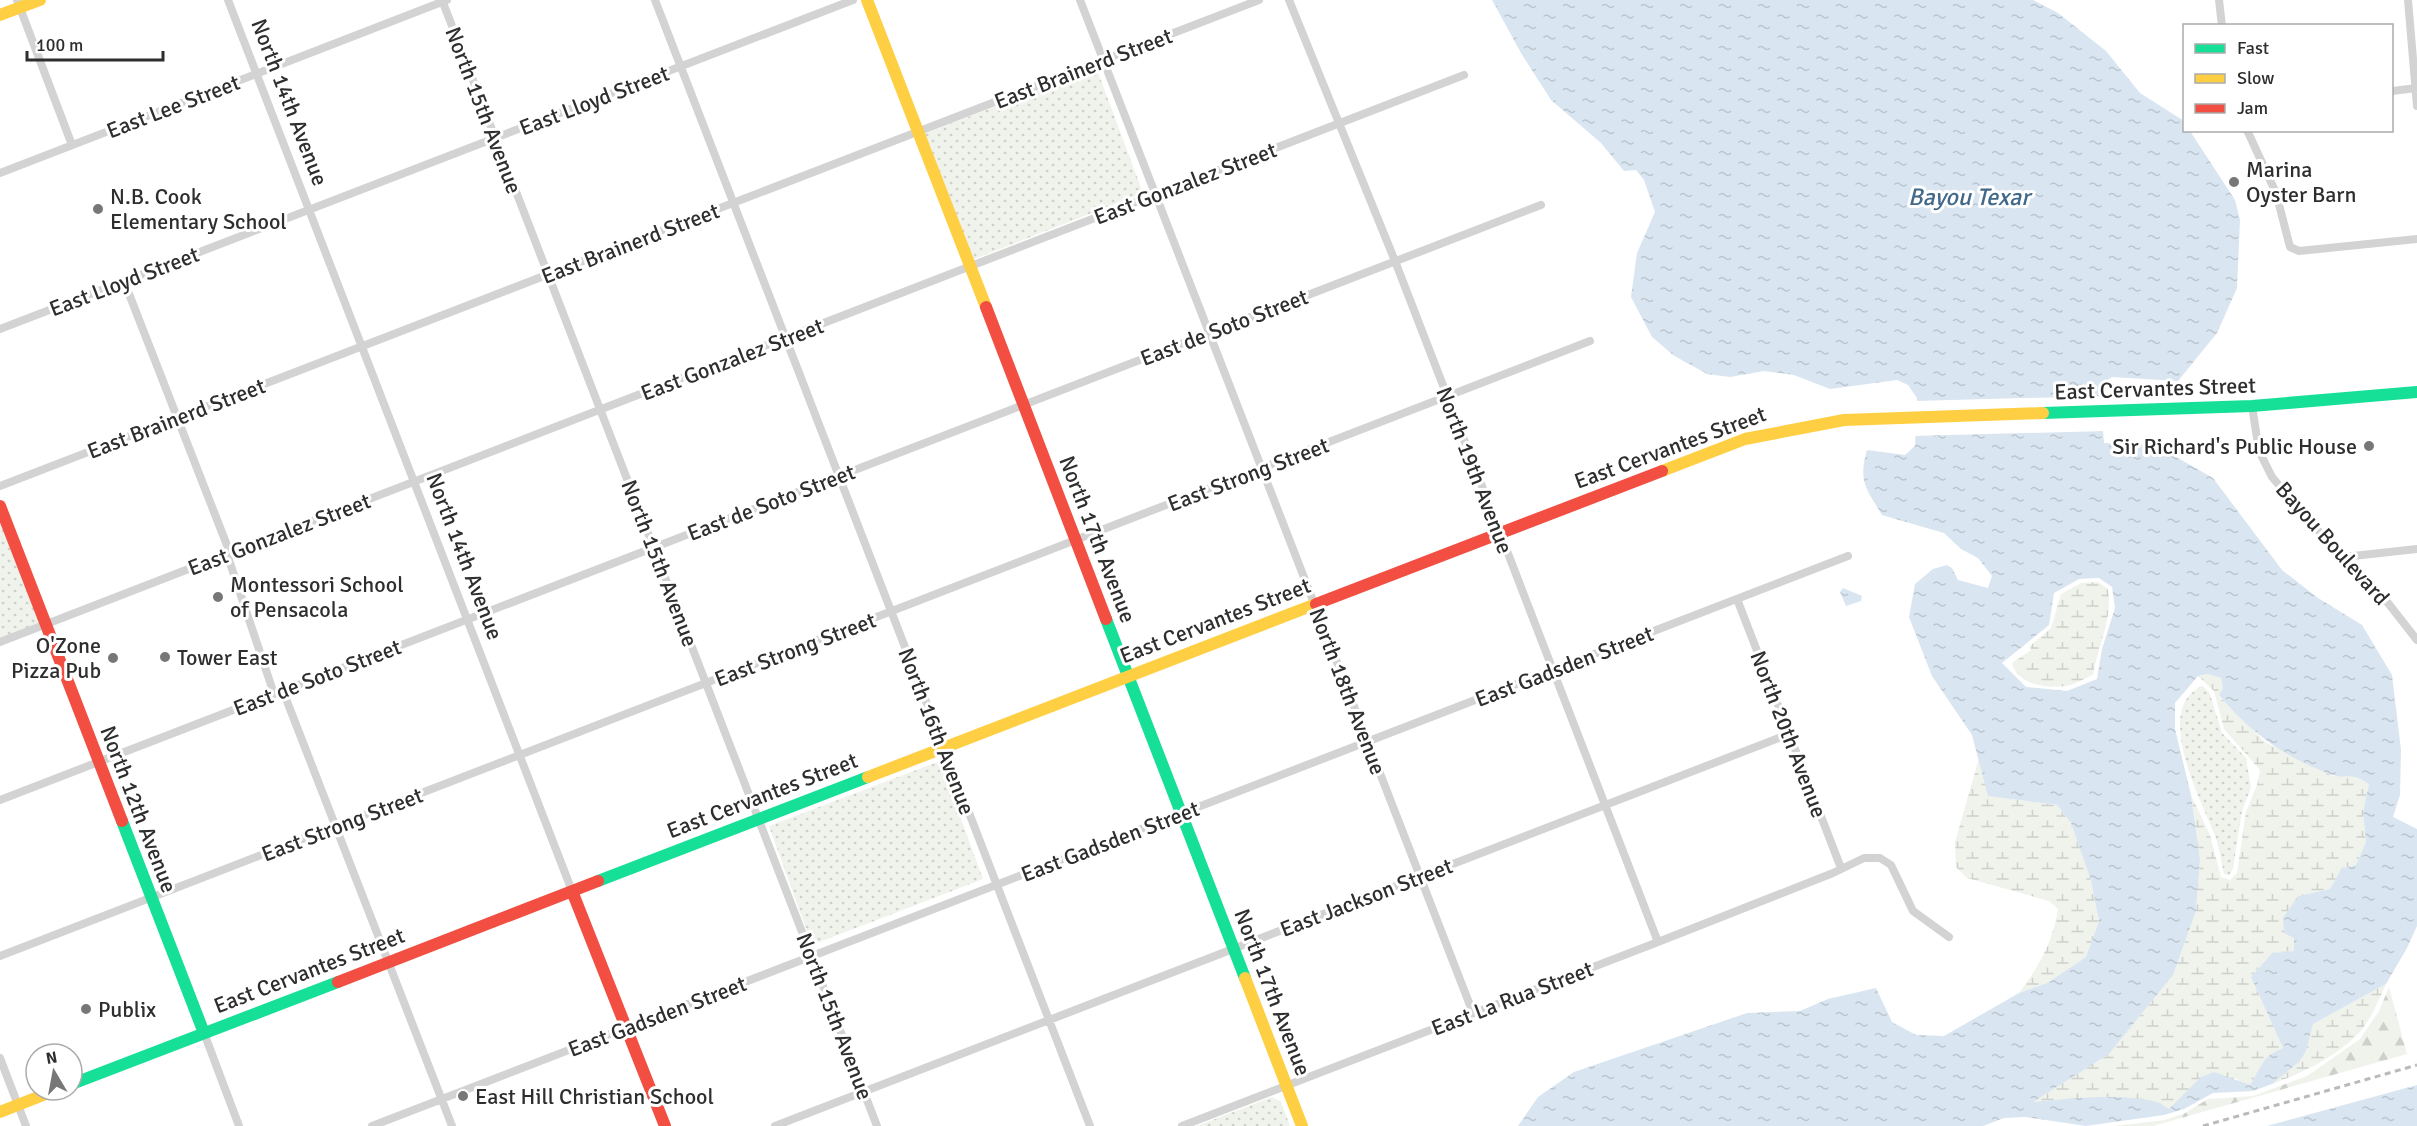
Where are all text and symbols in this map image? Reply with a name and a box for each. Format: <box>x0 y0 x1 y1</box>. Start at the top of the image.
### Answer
street label: North 14th Avenue <box>245 15 334 189</box>
street label: East Brainerd Street <box>990 22 1176 115</box>
street label: North 15th Avenue <box>439 23 528 197</box>
scale bar <box>27 24 164 62</box>
legend <box>2183 24 2393 132</box>
text: 100 m <box>36 34 83 56</box>
text: Fast <box>2237 37 2269 59</box>
street label: East Lloyd Street <box>516 59 673 141</box>
text: Slow <box>2237 67 2274 89</box>
street label: East Lee Street <box>103 69 244 144</box>
text: Jam <box>2237 97 2268 119</box>
street label: East Gonzalez Street <box>1090 136 1281 231</box>
place label: Marina Oyster Barn <box>2246 156 2356 208</box>
marker: Marina Oyster Barn <box>2227 175 2241 189</box>
water label: Bayou Texar <box>1908 182 2033 212</box>
place label: N.B. Cook Elementary School <box>110 183 287 235</box>
street label: East Brainerd Street <box>537 197 723 290</box>
marker: N.B. Cook Elementary School <box>91 202 105 216</box>
street label: East Lloyd Street <box>46 240 203 322</box>
street label: East de Soto Street <box>1136 283 1312 372</box>
street label: East Gonzalez Street <box>637 312 828 407</box>
street label: East Cervantes Street <box>2054 371 2257 406</box>
street label: East Brainerd Street <box>83 372 269 465</box>
street label: North 19th Avenue <box>1430 383 1519 557</box>
street label: East Cervantes Street <box>1571 400 1770 495</box>
street label: East Strong Street <box>1164 431 1333 518</box>
place label: Sir Richard's Public House <box>2112 433 2357 460</box>
marker: Sir Richard's Public House <box>2362 439 2376 453</box>
street label: North 17th Avenue <box>1053 452 1142 626</box>
street label: East de Soto Street <box>683 458 859 547</box>
street label: North 14th Avenue <box>420 469 509 643</box>
street label: North 15th Avenue <box>615 476 704 650</box>
street label: Bayou Boulevard <box>2270 476 2395 611</box>
street label: East Gonzalez Street <box>184 487 375 582</box>
place label: Montessori School of Pensacola <box>230 571 404 623</box>
street label: East Cervantes Street <box>1116 572 1315 669</box>
marker: Montessori School of Pensacola <box>211 590 225 604</box>
street label: North 18th Avenue <box>1303 604 1392 778</box>
street label: East Strong Street <box>711 606 880 693</box>
street label: East Gadsden Street <box>1471 620 1657 713</box>
place label: O'Zone Pizza Pub <box>11 632 101 684</box>
street label: East de Soto Street <box>229 633 405 722</box>
place label: Tower East <box>177 644 278 671</box>
street label: North 16th Avenue <box>892 644 981 818</box>
street label: North 20th Avenue <box>1744 647 1833 821</box>
marker: Tower East <box>158 650 172 664</box>
marker: O'Zone Pizza Pub <box>106 651 120 665</box>
street label: North 12th Avenue <box>94 722 183 896</box>
street label: East Cervantes Street <box>663 747 862 844</box>
street label: East Strong Street <box>258 781 427 868</box>
street label: East Gadsden Street <box>1017 795 1203 888</box>
street label: East Jackson Street <box>1276 852 1457 943</box>
street label: North 17th Avenue <box>1228 905 1317 1079</box>
street label: East Cervantes Street <box>210 922 409 1019</box>
street label: North 15th Avenue <box>790 929 879 1103</box>
street label: East La Rua Street <box>1428 955 1597 1042</box>
street label: East Gadsden Street <box>564 970 750 1063</box>
place label: Publix <box>98 996 156 1023</box>
marker: Publix <box>79 1002 93 1016</box>
north arrow <box>24 1042 84 1102</box>
text: N <box>44 1047 59 1069</box>
place label: East Hill Christian School <box>475 1083 714 1110</box>
marker: East Hill Christian School <box>456 1089 470 1103</box>

